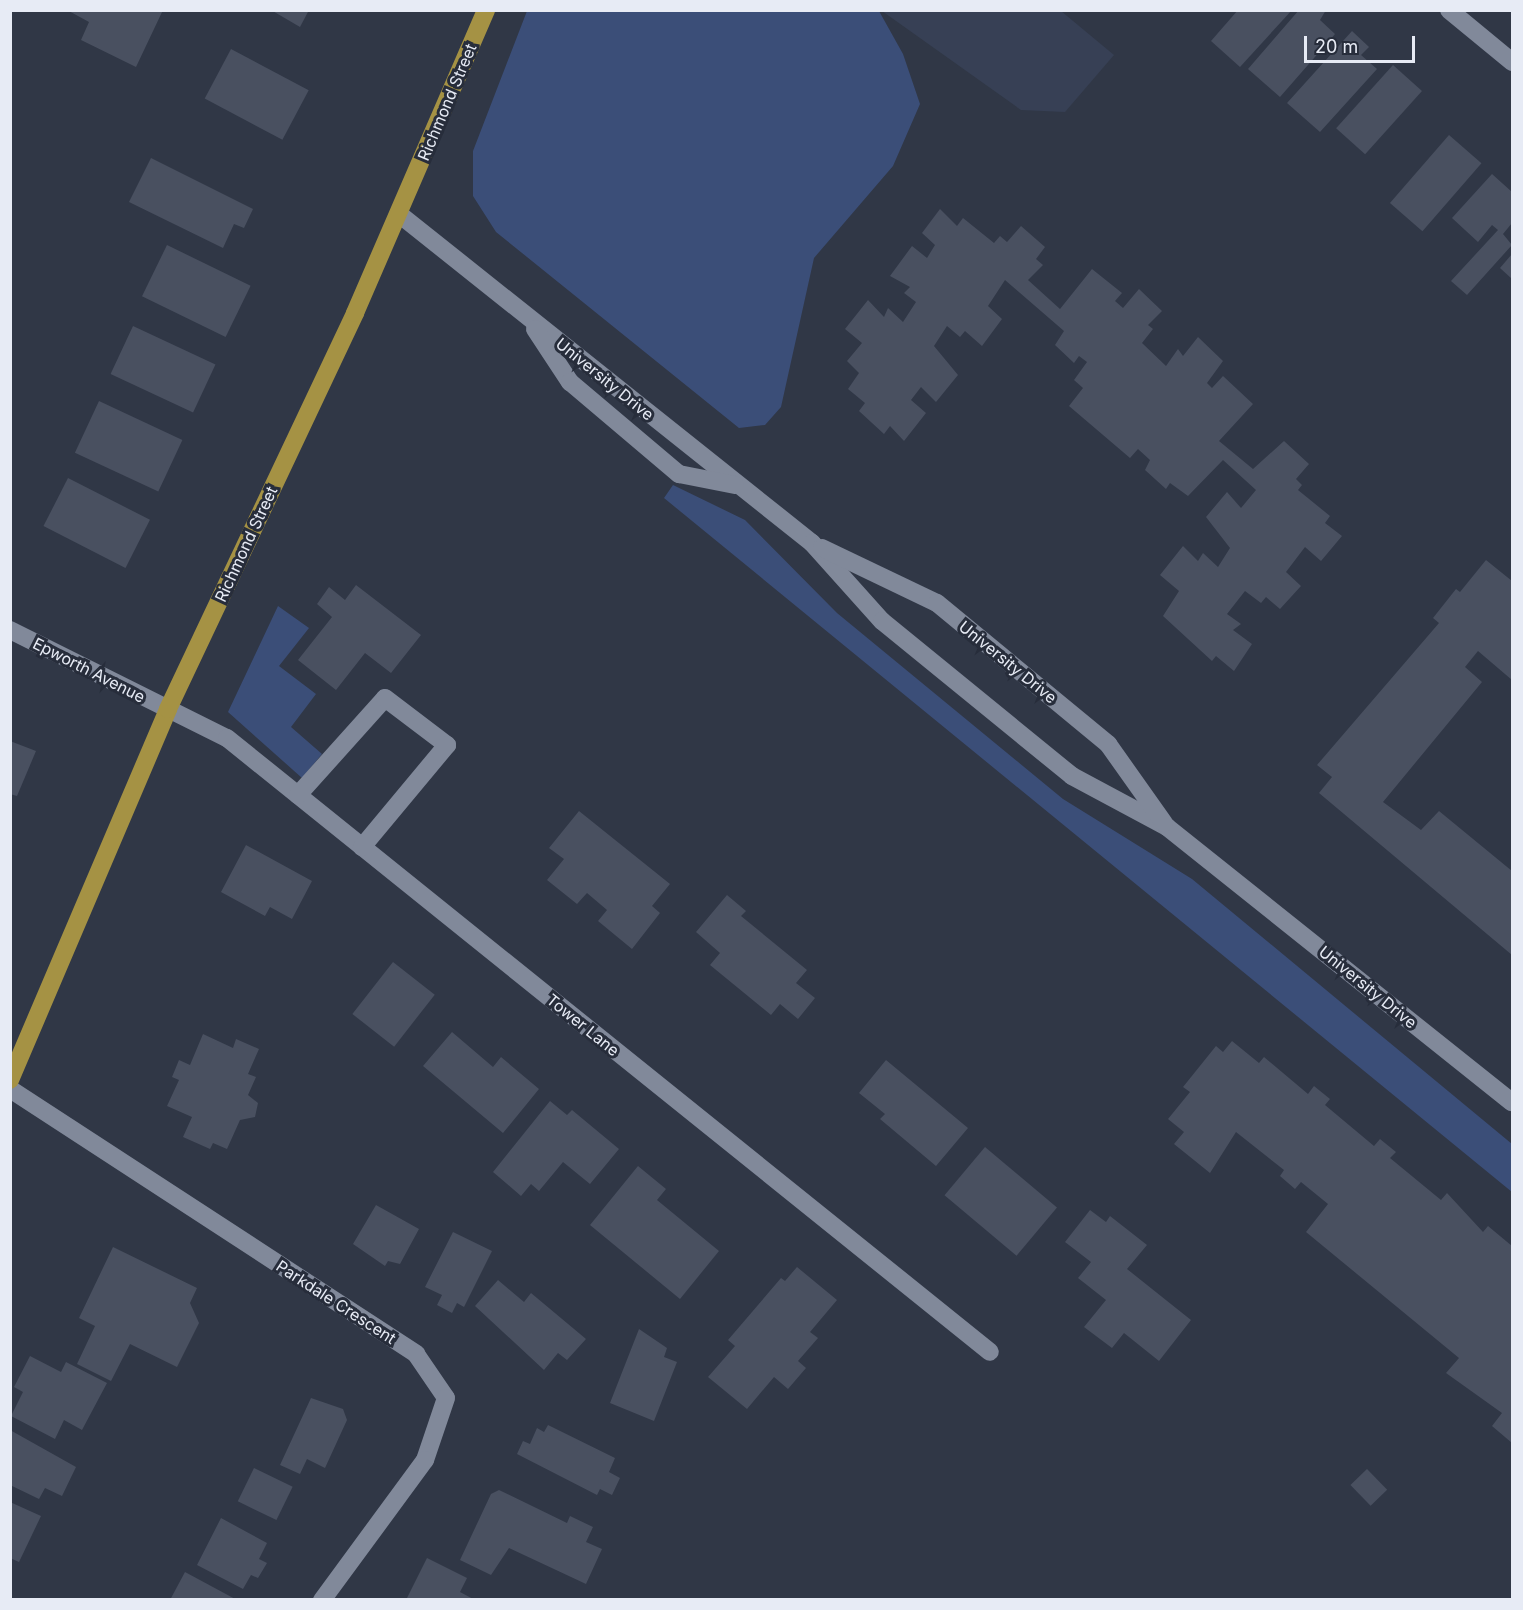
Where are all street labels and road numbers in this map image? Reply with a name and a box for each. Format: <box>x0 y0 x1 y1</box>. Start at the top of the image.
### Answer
street label: Richmond Street <box>414 41 480 163</box>
street label: University Drive <box>552 334 658 424</box>
street label: Richmond Street <box>211 483 281 605</box>
street label: University Drive <box>955 617 1061 707</box>
street label: Epworth Avenue <box>30 633 148 707</box>
street label: University Drive <box>1315 942 1421 1032</box>
street label: Tower Lane <box>543 990 623 1060</box>
street label: Parkdale Crescent <box>273 1256 399 1348</box>

